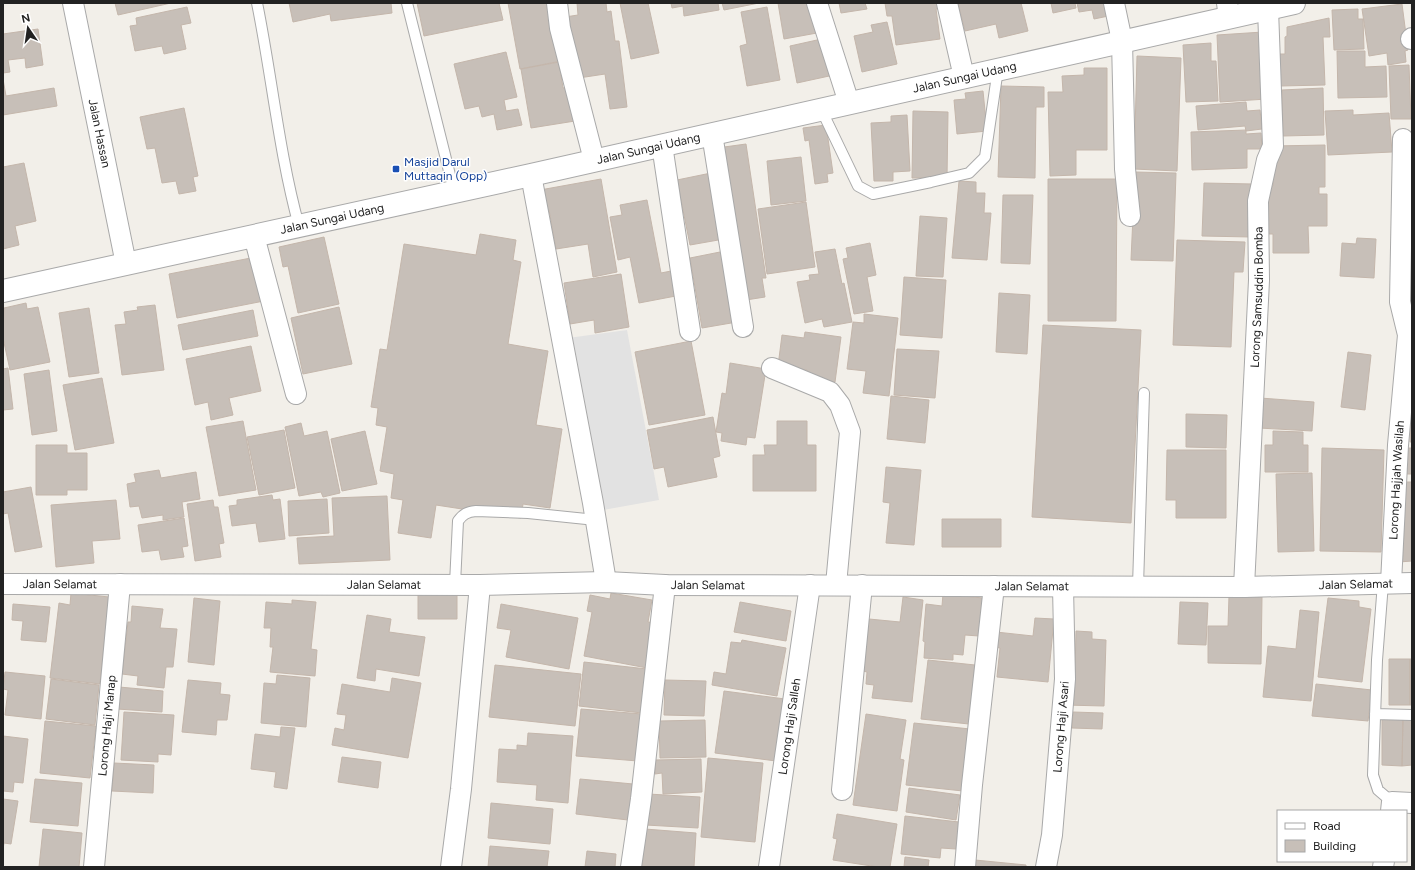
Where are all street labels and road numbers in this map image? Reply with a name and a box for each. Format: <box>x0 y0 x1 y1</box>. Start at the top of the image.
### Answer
street label: Jalan Sungai Udang <box>911 59 1018 96</box>
street label: Jalan Hassan <box>86 98 113 169</box>
street label: Jalan Sungai Udang <box>595 130 702 167</box>
street label: Jalan Sungai Udang <box>279 200 385 237</box>
street label: Lorong Samsuddin Bomba <box>1248 227 1266 368</box>
street label: Lorong Hajjah Wasilah <box>1386 420 1407 540</box>
street label: Jalan Selamat <box>1319 576 1394 592</box>
street label: Jalan Selamat <box>23 577 98 591</box>
street label: Jalan Selamat <box>347 578 422 592</box>
street label: Jalan Selamat <box>671 578 746 592</box>
street label: Jalan Selamat <box>995 579 1070 593</box>
street label: Lorong Haji Manap <box>95 675 119 777</box>
street label: Lorong Haji Salleh <box>776 677 803 776</box>
street label: Lorong Haji Asari <box>1050 681 1072 773</box>

